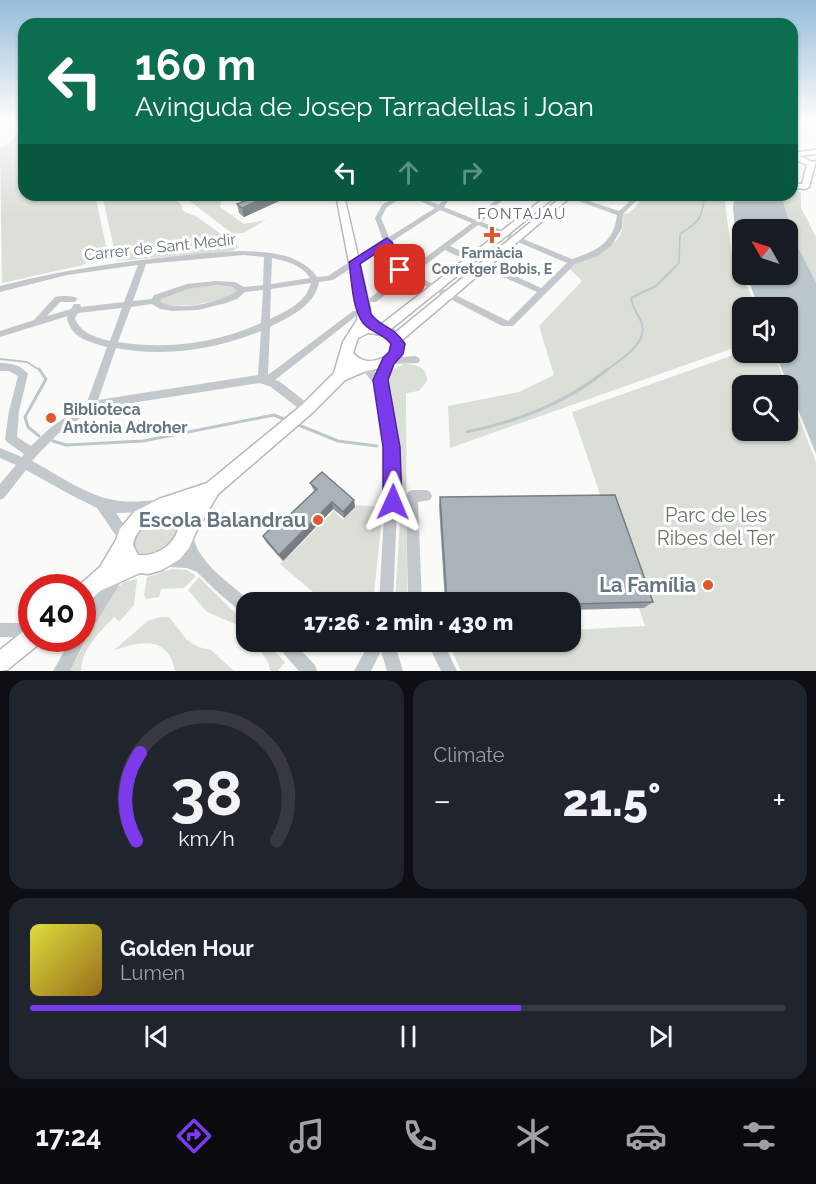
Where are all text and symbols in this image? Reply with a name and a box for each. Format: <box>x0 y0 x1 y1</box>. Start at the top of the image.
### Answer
text: 160 m <box>135 41 256 90</box>
icon: left <box>36 42 114 120</box>
text: Avinguda de Josep Tarradellas i Joan <box>135 91 594 122</box>
icon: left <box>329 156 362 189</box>
icon: ahead <box>392 156 425 189</box>
icon: right <box>455 156 488 189</box>
district label: FONTAJAU <box>477 205 567 223</box>
north arrow <box>732 219 798 285</box>
map controls <box>732 219 798 441</box>
marker: Farmàcia Corretger Bobis, E <box>485 228 499 242</box>
street label: Carrer de Sant Medir <box>83 230 237 264</box>
pin <box>374 244 425 295</box>
place label: Farmàcia Corretger Bobis, E <box>432 245 552 277</box>
icon: arrive <box>383 253 416 286</box>
button: sound <box>732 297 798 363</box>
button: search <box>732 375 798 441</box>
place label: Biblioteca Antònia Adroher <box>63 400 187 437</box>
marker: Biblioteca Antònia Adroher <box>44 411 58 425</box>
position arrow <box>361 470 425 534</box>
park label: Parc de les Ribes del Ter <box>657 503 775 550</box>
place label: Escola Balandrau <box>139 508 306 532</box>
marker: Escola Balandrau <box>311 513 325 527</box>
place label: La Família <box>599 573 696 597</box>
speed limit sign: 40 <box>18 574 96 652</box>
marker: La Família <box>701 578 715 592</box>
text: 17:26 · 2 min · 430 m <box>304 609 513 635</box>
text: Climate <box>434 743 505 767</box>
text: 38 <box>170 756 242 830</box>
text: 21.5° <box>563 774 661 827</box>
text: − <box>434 781 451 820</box>
text: + <box>772 781 786 820</box>
text: km/h <box>178 827 235 852</box>
text: Golden Hour <box>120 935 254 961</box>
text: Lumen <box>120 961 185 985</box>
icon: previous <box>140 1020 173 1053</box>
icon: pause <box>392 1020 425 1053</box>
icon: next <box>644 1020 677 1053</box>
icon: directions <box>173 1115 215 1157</box>
icon: music <box>286 1115 328 1157</box>
icon: phone <box>399 1115 441 1157</box>
icon: climate <box>512 1115 554 1157</box>
icon: car <box>625 1115 667 1157</box>
icon: filters <box>738 1115 780 1157</box>
text: 17:24 <box>36 1121 101 1152</box>

